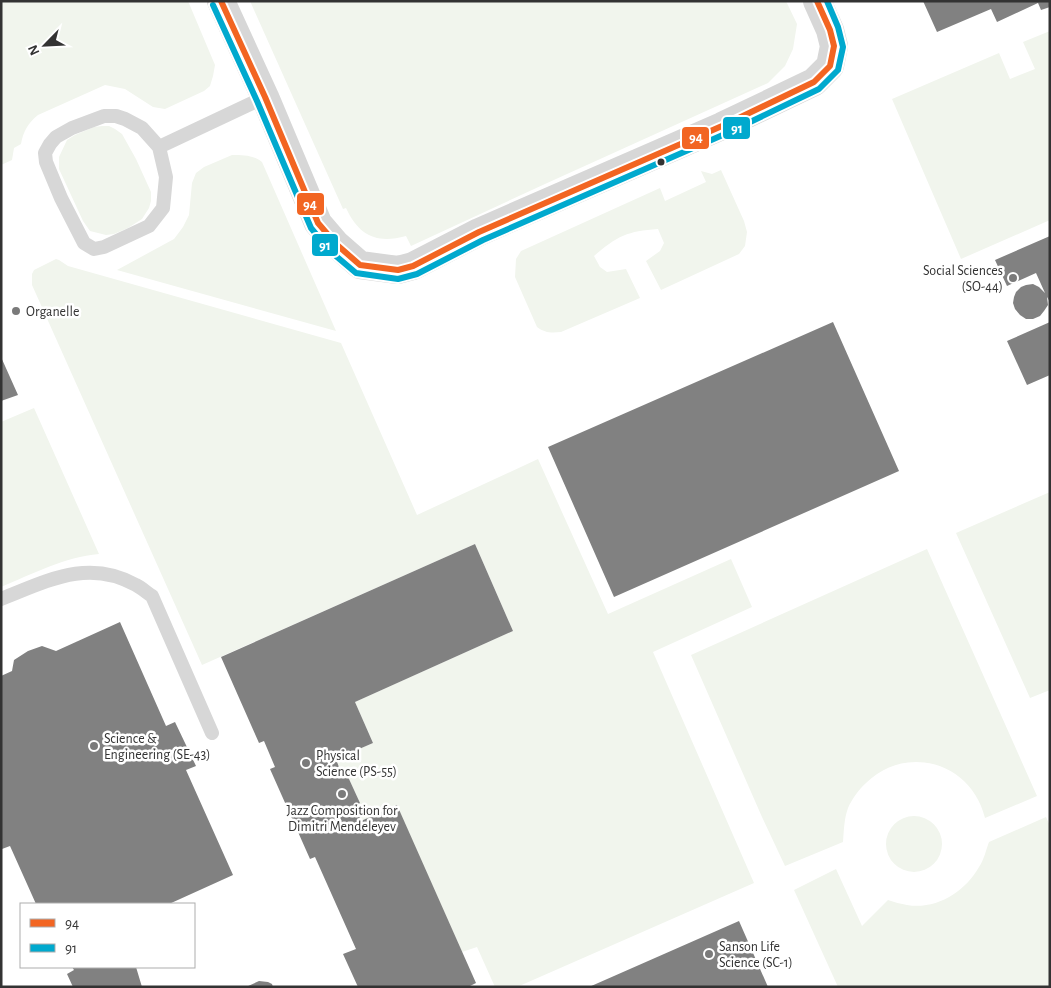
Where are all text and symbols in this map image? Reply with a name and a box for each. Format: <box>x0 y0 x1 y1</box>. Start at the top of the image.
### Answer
north arrow <box>20 20 70 70</box>
text: N <box>26 43 42 57</box>
line badge: 91 <box>722 116 751 140</box>
text: 91 <box>731 122 743 136</box>
line badge: 94 <box>681 126 710 150</box>
text: 94 <box>689 131 703 145</box>
unlabelled marker <box>656 157 666 167</box>
line badge: 94 <box>296 192 325 216</box>
text: 94 <box>303 198 317 212</box>
line badge: 91 <box>311 233 339 257</box>
text: 91 <box>319 239 331 253</box>
place label: Social Sciences (SO-44) <box>923 264 1003 294</box>
marker: Social Sciences (SO-44) <box>1007 272 1019 284</box>
marker: Organelle <box>10 305 22 317</box>
place label: Organelle <box>26 305 79 319</box>
place label: Science & Engineering (SE-43) <box>104 732 210 762</box>
marker: Science & Engineering (SE-43) <box>88 740 100 752</box>
place label: Physical Science (PS-55) <box>316 749 397 779</box>
marker: Physical Science (PS-55) <box>300 757 312 769</box>
marker: Jazz Composition for Dimitri Mendeleyev <box>336 788 348 800</box>
place label: Jazz Composition for Dimitri Mendeleyev <box>286 804 398 834</box>
legend <box>20 903 195 968</box>
text: 94 <box>65 916 79 931</box>
place label: Sanson Life Science (SC-1) <box>719 940 793 970</box>
text: 91 <box>65 941 77 956</box>
marker: Sanson Life Science (SC-1) <box>703 948 715 960</box>

